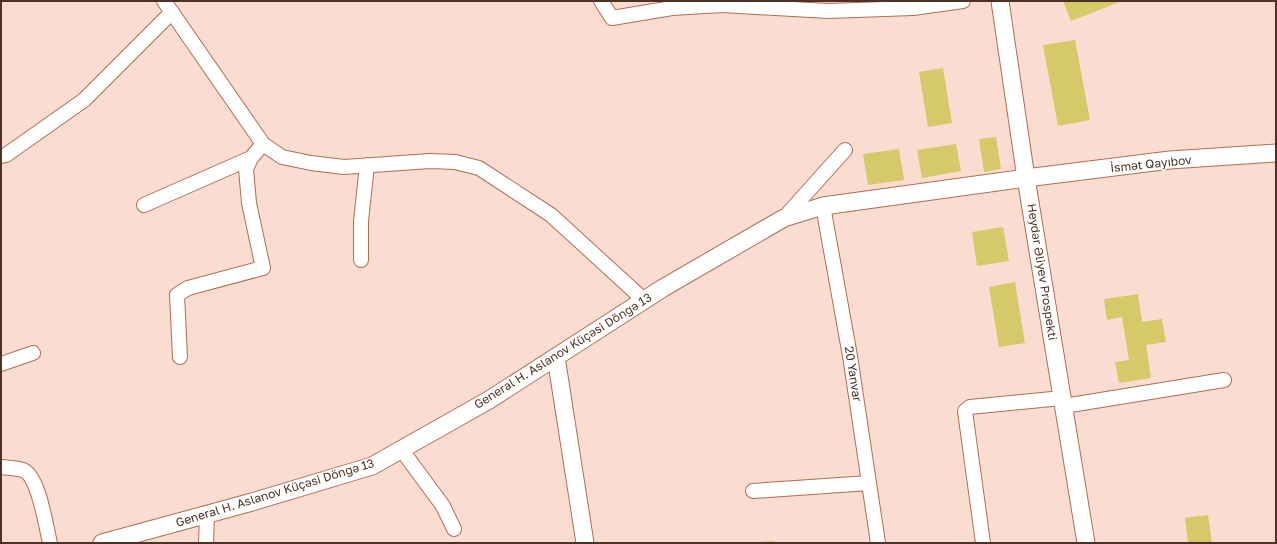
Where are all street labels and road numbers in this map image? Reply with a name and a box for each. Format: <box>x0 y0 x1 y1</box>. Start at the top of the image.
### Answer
street label: İsmət Qayıbov <box>1110 152 1193 175</box>
street label: Heydər Əliyev Prospekti <box>1024 202 1061 341</box>
street label: General H. Aslanov Küçəsi Döngə 13 <box>471 289 654 412</box>
street label: 20 Yanvar <box>842 345 865 403</box>
street label: General H. Aslanov Küçəsi Döngə 13 <box>174 455 376 530</box>

